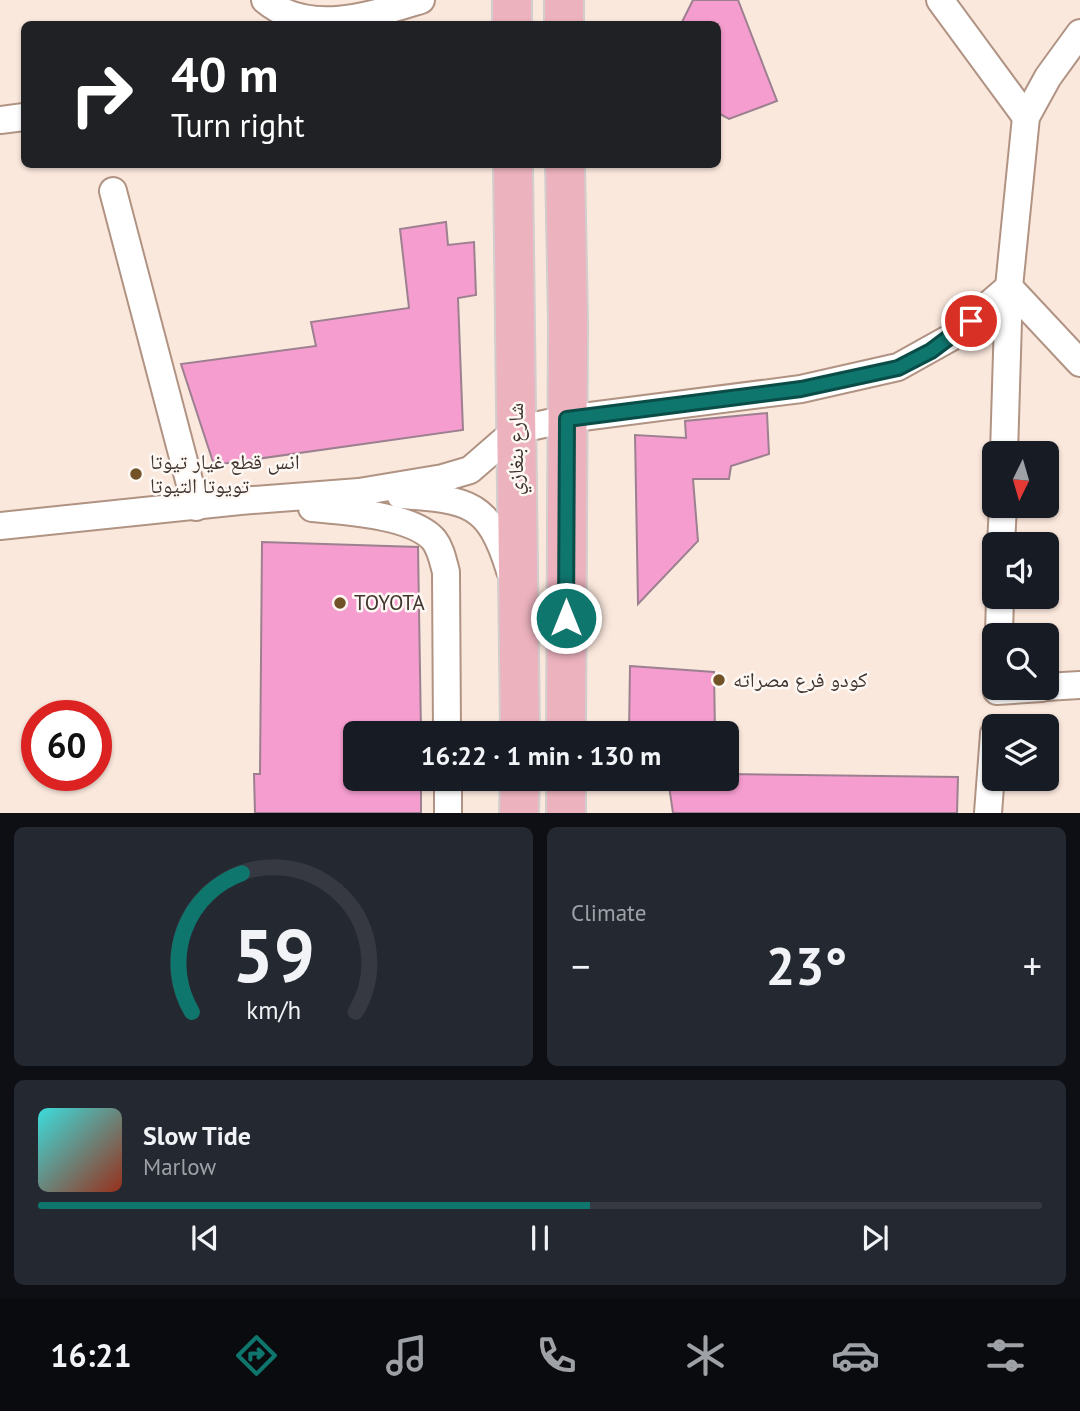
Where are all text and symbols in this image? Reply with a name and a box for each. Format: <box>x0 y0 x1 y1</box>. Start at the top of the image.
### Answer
text: 40 m <box>171 42 278 106</box>
icon: right <box>56 49 147 140</box>
text: Turn right <box>171 104 305 146</box>
pin <box>941 291 1001 351</box>
icon: arrive <box>952 302 990 340</box>
street label: شارع بنغازي <box>502 403 532 495</box>
north arrow <box>982 441 1059 518</box>
map controls <box>982 441 1059 791</box>
place label: انس قطع غيار تيوتا تويوتا التيوتا <box>150 448 300 499</box>
marker: انس قطع غيار تيوتا تويوتا التيوتا <box>128 466 144 482</box>
button: sound <box>982 532 1059 609</box>
position arrow <box>529 581 603 655</box>
place label: TOYOTA <box>354 589 426 616</box>
marker: TOYOTA <box>332 595 348 611</box>
button: search <box>982 623 1059 700</box>
place label: كودو فرع مصراته <box>733 666 868 693</box>
marker: كودو فرع مصراته <box>711 672 727 688</box>
speed limit sign: 60 <box>21 700 112 791</box>
button: layers <box>982 714 1059 791</box>
text: 16:22 · 1 min · 130 m <box>421 739 661 772</box>
text: Climate <box>571 898 646 927</box>
text: 59 <box>232 909 315 1003</box>
text: 23° <box>766 932 847 999</box>
text: − <box>571 941 590 990</box>
text: + <box>1023 941 1042 990</box>
text: km/h <box>246 994 301 1026</box>
text: Slow Tide <box>143 1119 251 1152</box>
text: Marlow <box>143 1152 216 1181</box>
icon: previous <box>186 1219 224 1257</box>
icon: pause <box>521 1219 559 1257</box>
icon: next <box>856 1219 894 1257</box>
icon: directions <box>232 1331 281 1380</box>
icon: music <box>382 1331 431 1380</box>
icon: phone <box>532 1331 581 1380</box>
icon: climate <box>681 1331 730 1380</box>
icon: car <box>831 1331 880 1380</box>
icon: filters <box>981 1331 1030 1380</box>
text: 16:21 <box>50 1334 132 1376</box>

